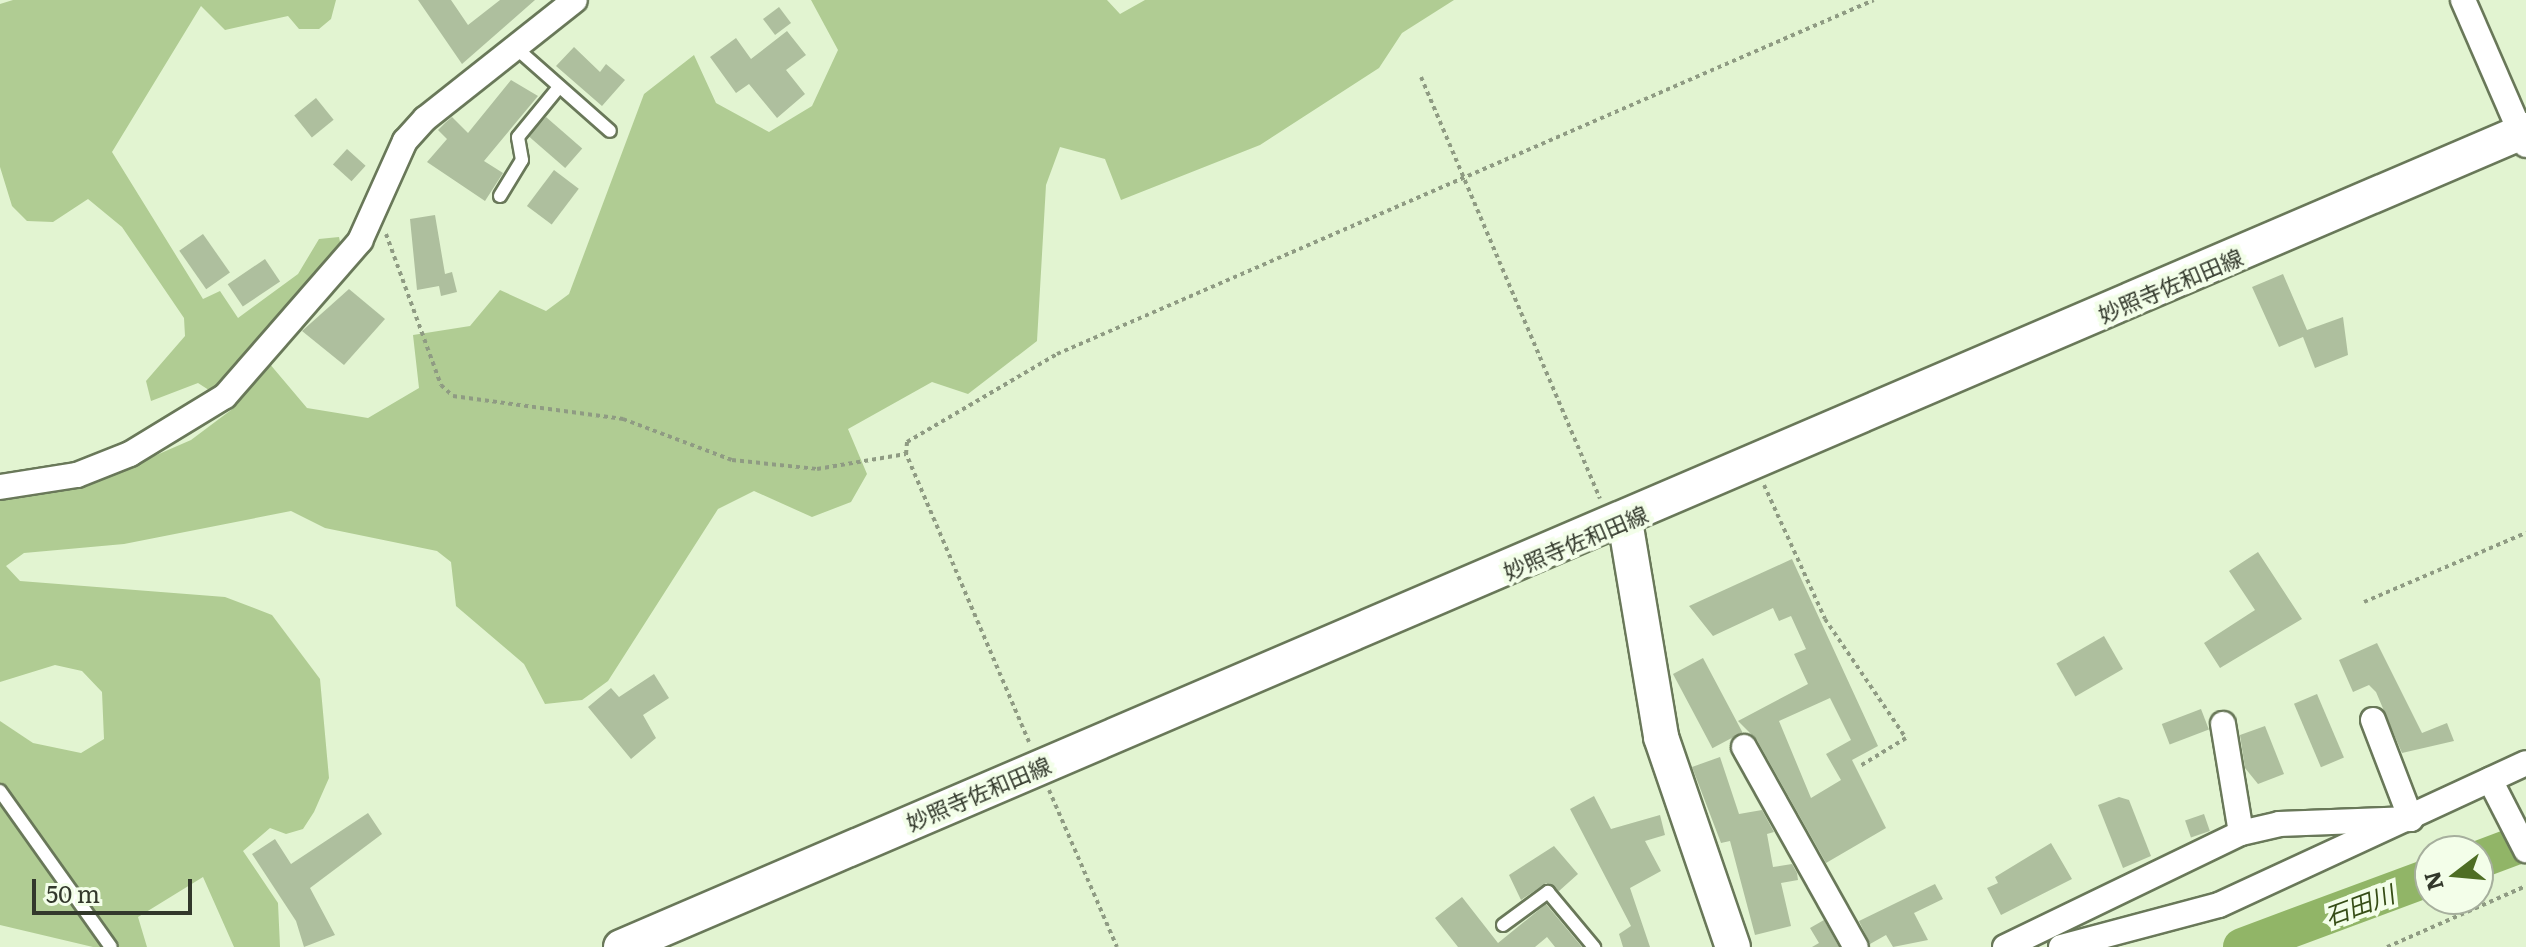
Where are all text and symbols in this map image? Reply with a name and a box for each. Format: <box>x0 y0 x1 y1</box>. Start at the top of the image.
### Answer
street label: 妙照寺佐和田線 <box>2094 243 2246 327</box>
street label: 妙照寺佐和田線 <box>1499 500 1651 584</box>
street label: 妙照寺佐和田線 <box>902 751 1054 835</box>
north arrow <box>2414 835 2494 915</box>
scale bar <box>36 863 196 913</box>
text: N <box>2414 868 2451 895</box>
text: 50 m <box>46 875 100 910</box>
water label: 石田川 <box>2320 878 2398 930</box>

